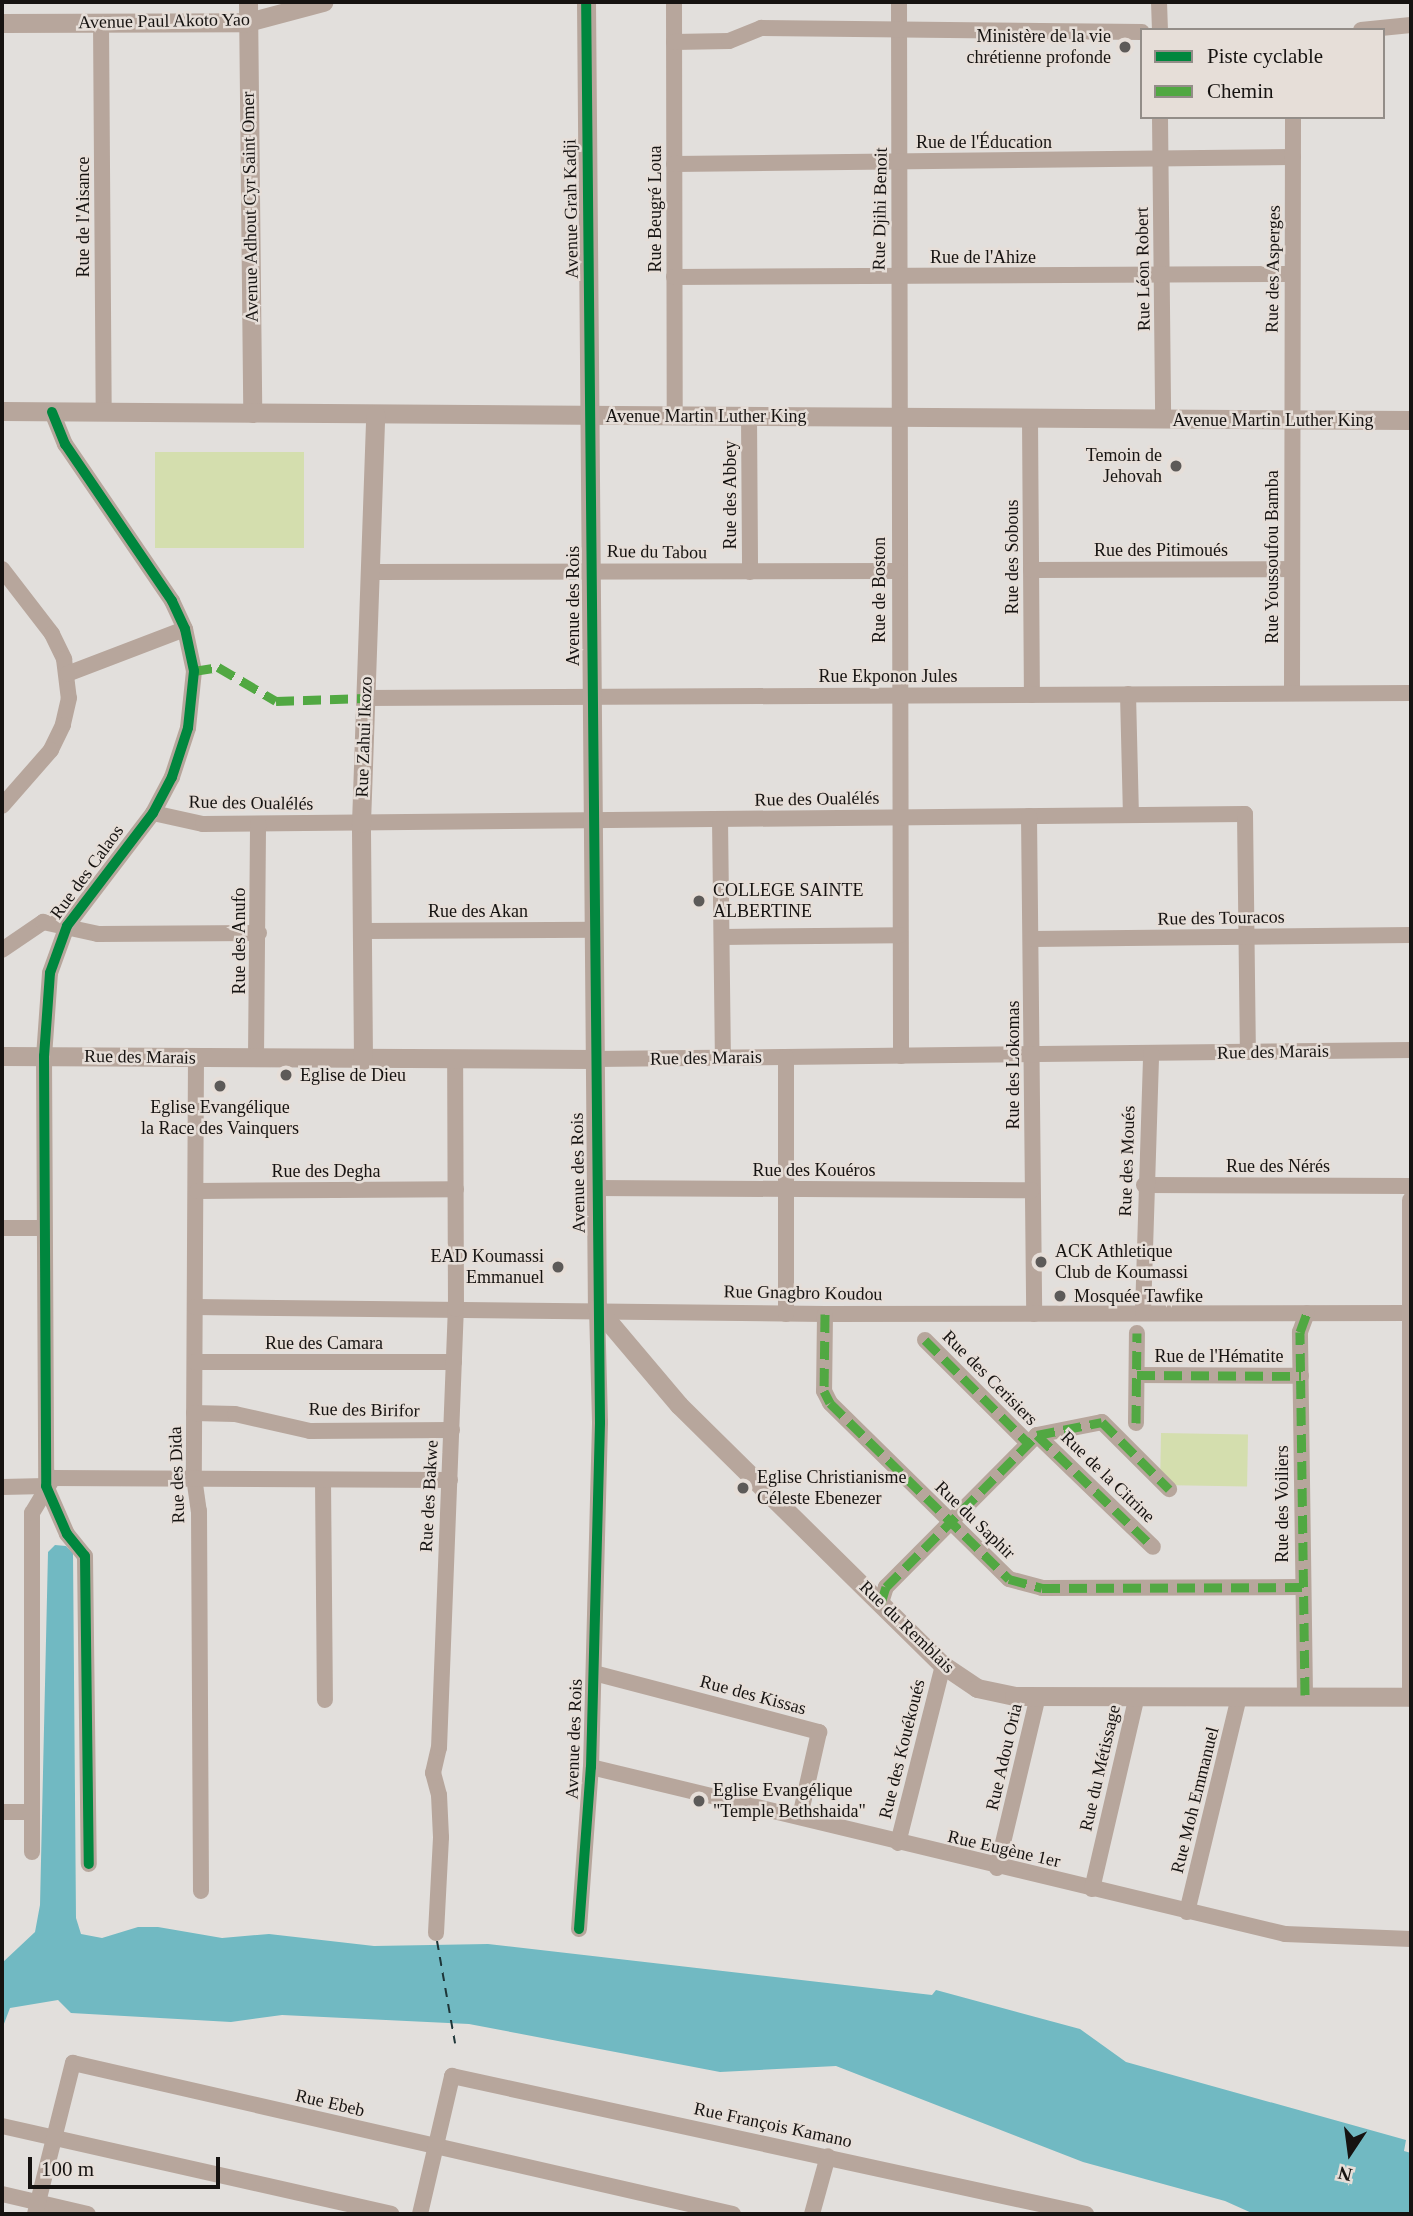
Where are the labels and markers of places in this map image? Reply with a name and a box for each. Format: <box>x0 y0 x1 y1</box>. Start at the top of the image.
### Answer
place label: Ministère de la vie chrétienne profonde <box>967 26 1111 68</box>
marker: Ministère de la vie chrétienne profonde <box>1117 39 1133 55</box>
place label: Temoin de Jehovah <box>1086 445 1162 488</box>
marker: Temoin de Jehovah <box>1168 458 1184 474</box>
place label: COLLEGE SAINTE ALBERTINE <box>713 880 863 922</box>
marker: COLLEGE SAINTE ALBERTINE <box>691 893 707 909</box>
place label: Eglise de Dieu <box>300 1064 406 1086</box>
marker: Eglise de Dieu <box>278 1067 294 1083</box>
marker: Eglise Evangélique la Race des Vainquers <box>212 1078 228 1094</box>
place label: Eglise Evangélique la Race des Vainquers <box>141 1097 299 1140</box>
place label: ACK Athletique Club de Koumassi <box>1055 1241 1188 1284</box>
place label: EAD Koumassi Emmanuel <box>431 1246 544 1288</box>
marker: ACK Athletique Club de Koumassi <box>1033 1254 1049 1270</box>
marker: EAD Koumassi Emmanuel <box>550 1259 566 1275</box>
place label: Mosquée Tawfike <box>1074 1285 1203 1307</box>
marker: Mosquée Tawfike <box>1052 1288 1068 1304</box>
place label: Eglise Christianisme Céleste Ebenezer <box>757 1467 906 1510</box>
marker: Eglise Christianisme Céleste Ebenezer <box>735 1480 751 1496</box>
place label: Eglise Evangélique "Temple Bethshaida" <box>713 1780 866 1823</box>
marker: Eglise Evangélique "Temple Bethshaida" <box>691 1793 707 1809</box>

